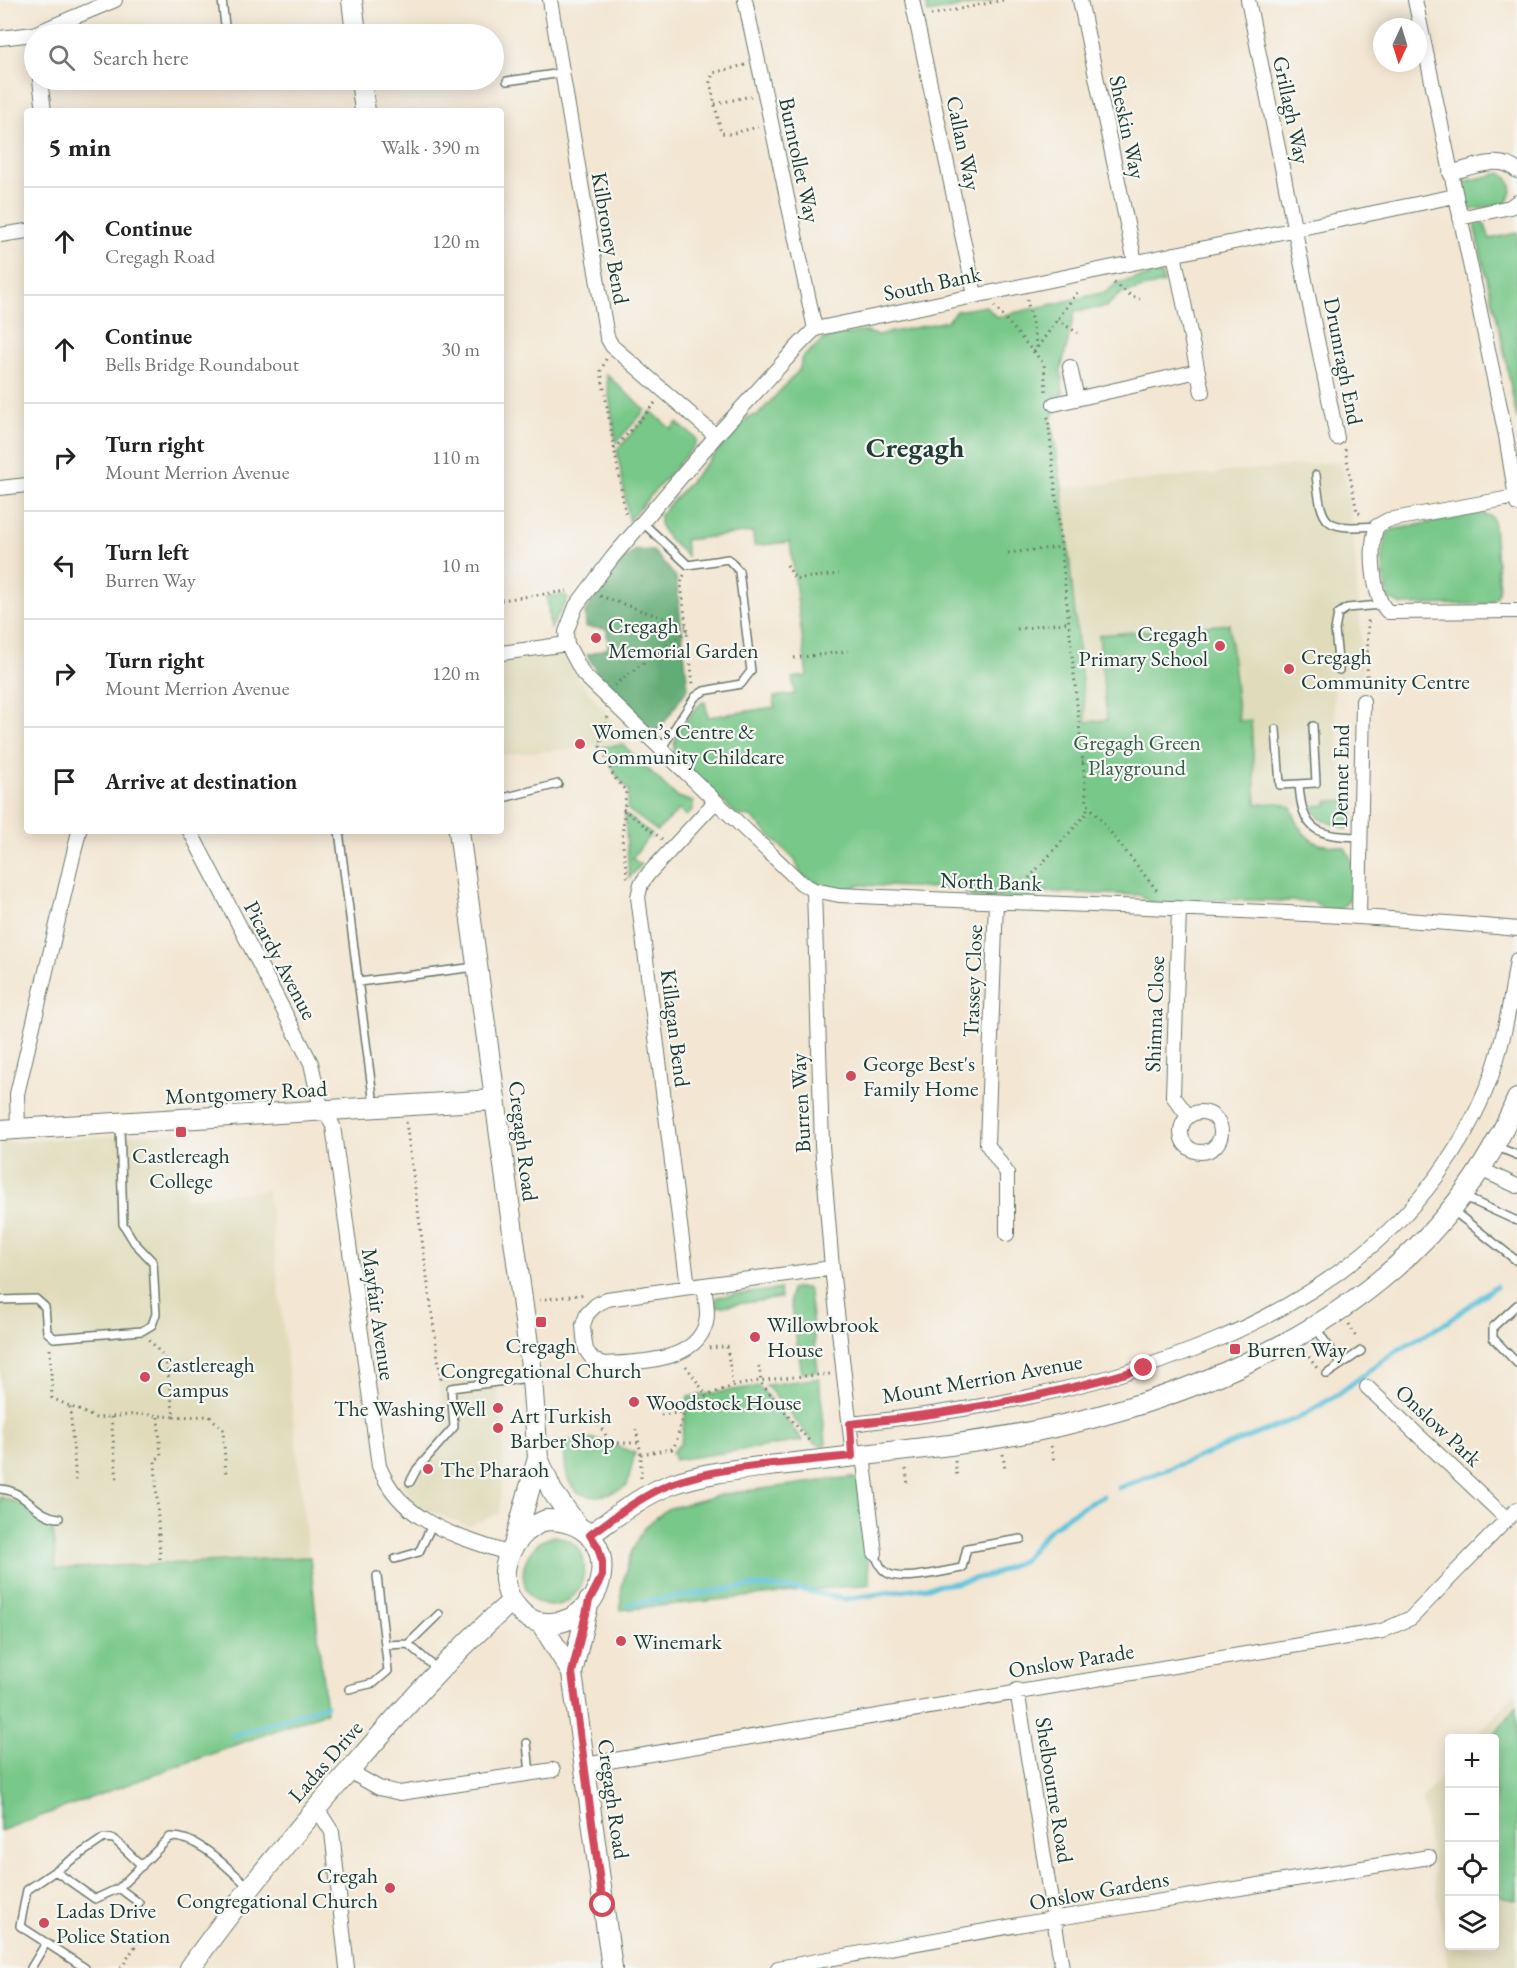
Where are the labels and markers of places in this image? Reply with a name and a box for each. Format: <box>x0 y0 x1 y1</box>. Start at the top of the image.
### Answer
place label: Cregagh Memorial Garden <box>608 611 759 665</box>
place label: Cregagh Primary School <box>1079 619 1208 673</box>
marker: Cregagh Memorial Garden <box>589 631 603 645</box>
marker: Cregagh Primary School <box>1213 639 1227 653</box>
place label: Cregagh Community Centre <box>1301 642 1470 696</box>
marker: Cregagh Community Centre <box>1282 662 1296 676</box>
place label: Women’s Centre & Community Childcare <box>592 717 785 771</box>
marker: Women’s Centre & Community Childcare <box>573 737 587 751</box>
place label: George Best's Family Home <box>863 1049 979 1103</box>
marker: George Best's Family Home <box>844 1069 858 1083</box>
marker: Castlereagh College <box>174 1125 188 1139</box>
place label: Castlereagh College <box>132 1141 230 1195</box>
place label: Willowbrook House <box>767 1310 879 1364</box>
marker: Cregagh Congregational Church <box>534 1315 548 1329</box>
marker: Willowbrook House <box>748 1330 762 1344</box>
place label: Cregagh Congregational Church <box>440 1331 642 1385</box>
place label: Burren Way <box>1247 1335 1347 1364</box>
marker: Burren Way <box>1228 1342 1242 1356</box>
place label: Castlereagh Campus <box>157 1350 255 1404</box>
marker: Castlereagh Campus <box>138 1370 152 1384</box>
place label: Woodstock House <box>646 1388 802 1417</box>
place label: The Washing Well <box>334 1394 486 1423</box>
marker: Woodstock House <box>627 1395 641 1409</box>
marker: The Washing Well <box>491 1401 505 1415</box>
place label: Art Turkish Barber Shop <box>509 1401 615 1455</box>
marker: Art Turkish Barber Shop <box>491 1421 505 1435</box>
place label: The Pharaoh <box>440 1455 549 1484</box>
marker: The Pharaoh <box>421 1462 435 1476</box>
place label: Winemark <box>633 1627 723 1656</box>
marker: Winemark <box>614 1634 628 1648</box>
place label: Cregah Congregational Church <box>177 1861 378 1915</box>
marker: Cregah Congregational Church <box>383 1881 397 1895</box>
place label: Ladas Drive Police Station <box>56 1896 171 1950</box>
marker: Ladas Drive Police Station <box>37 1916 51 1930</box>

